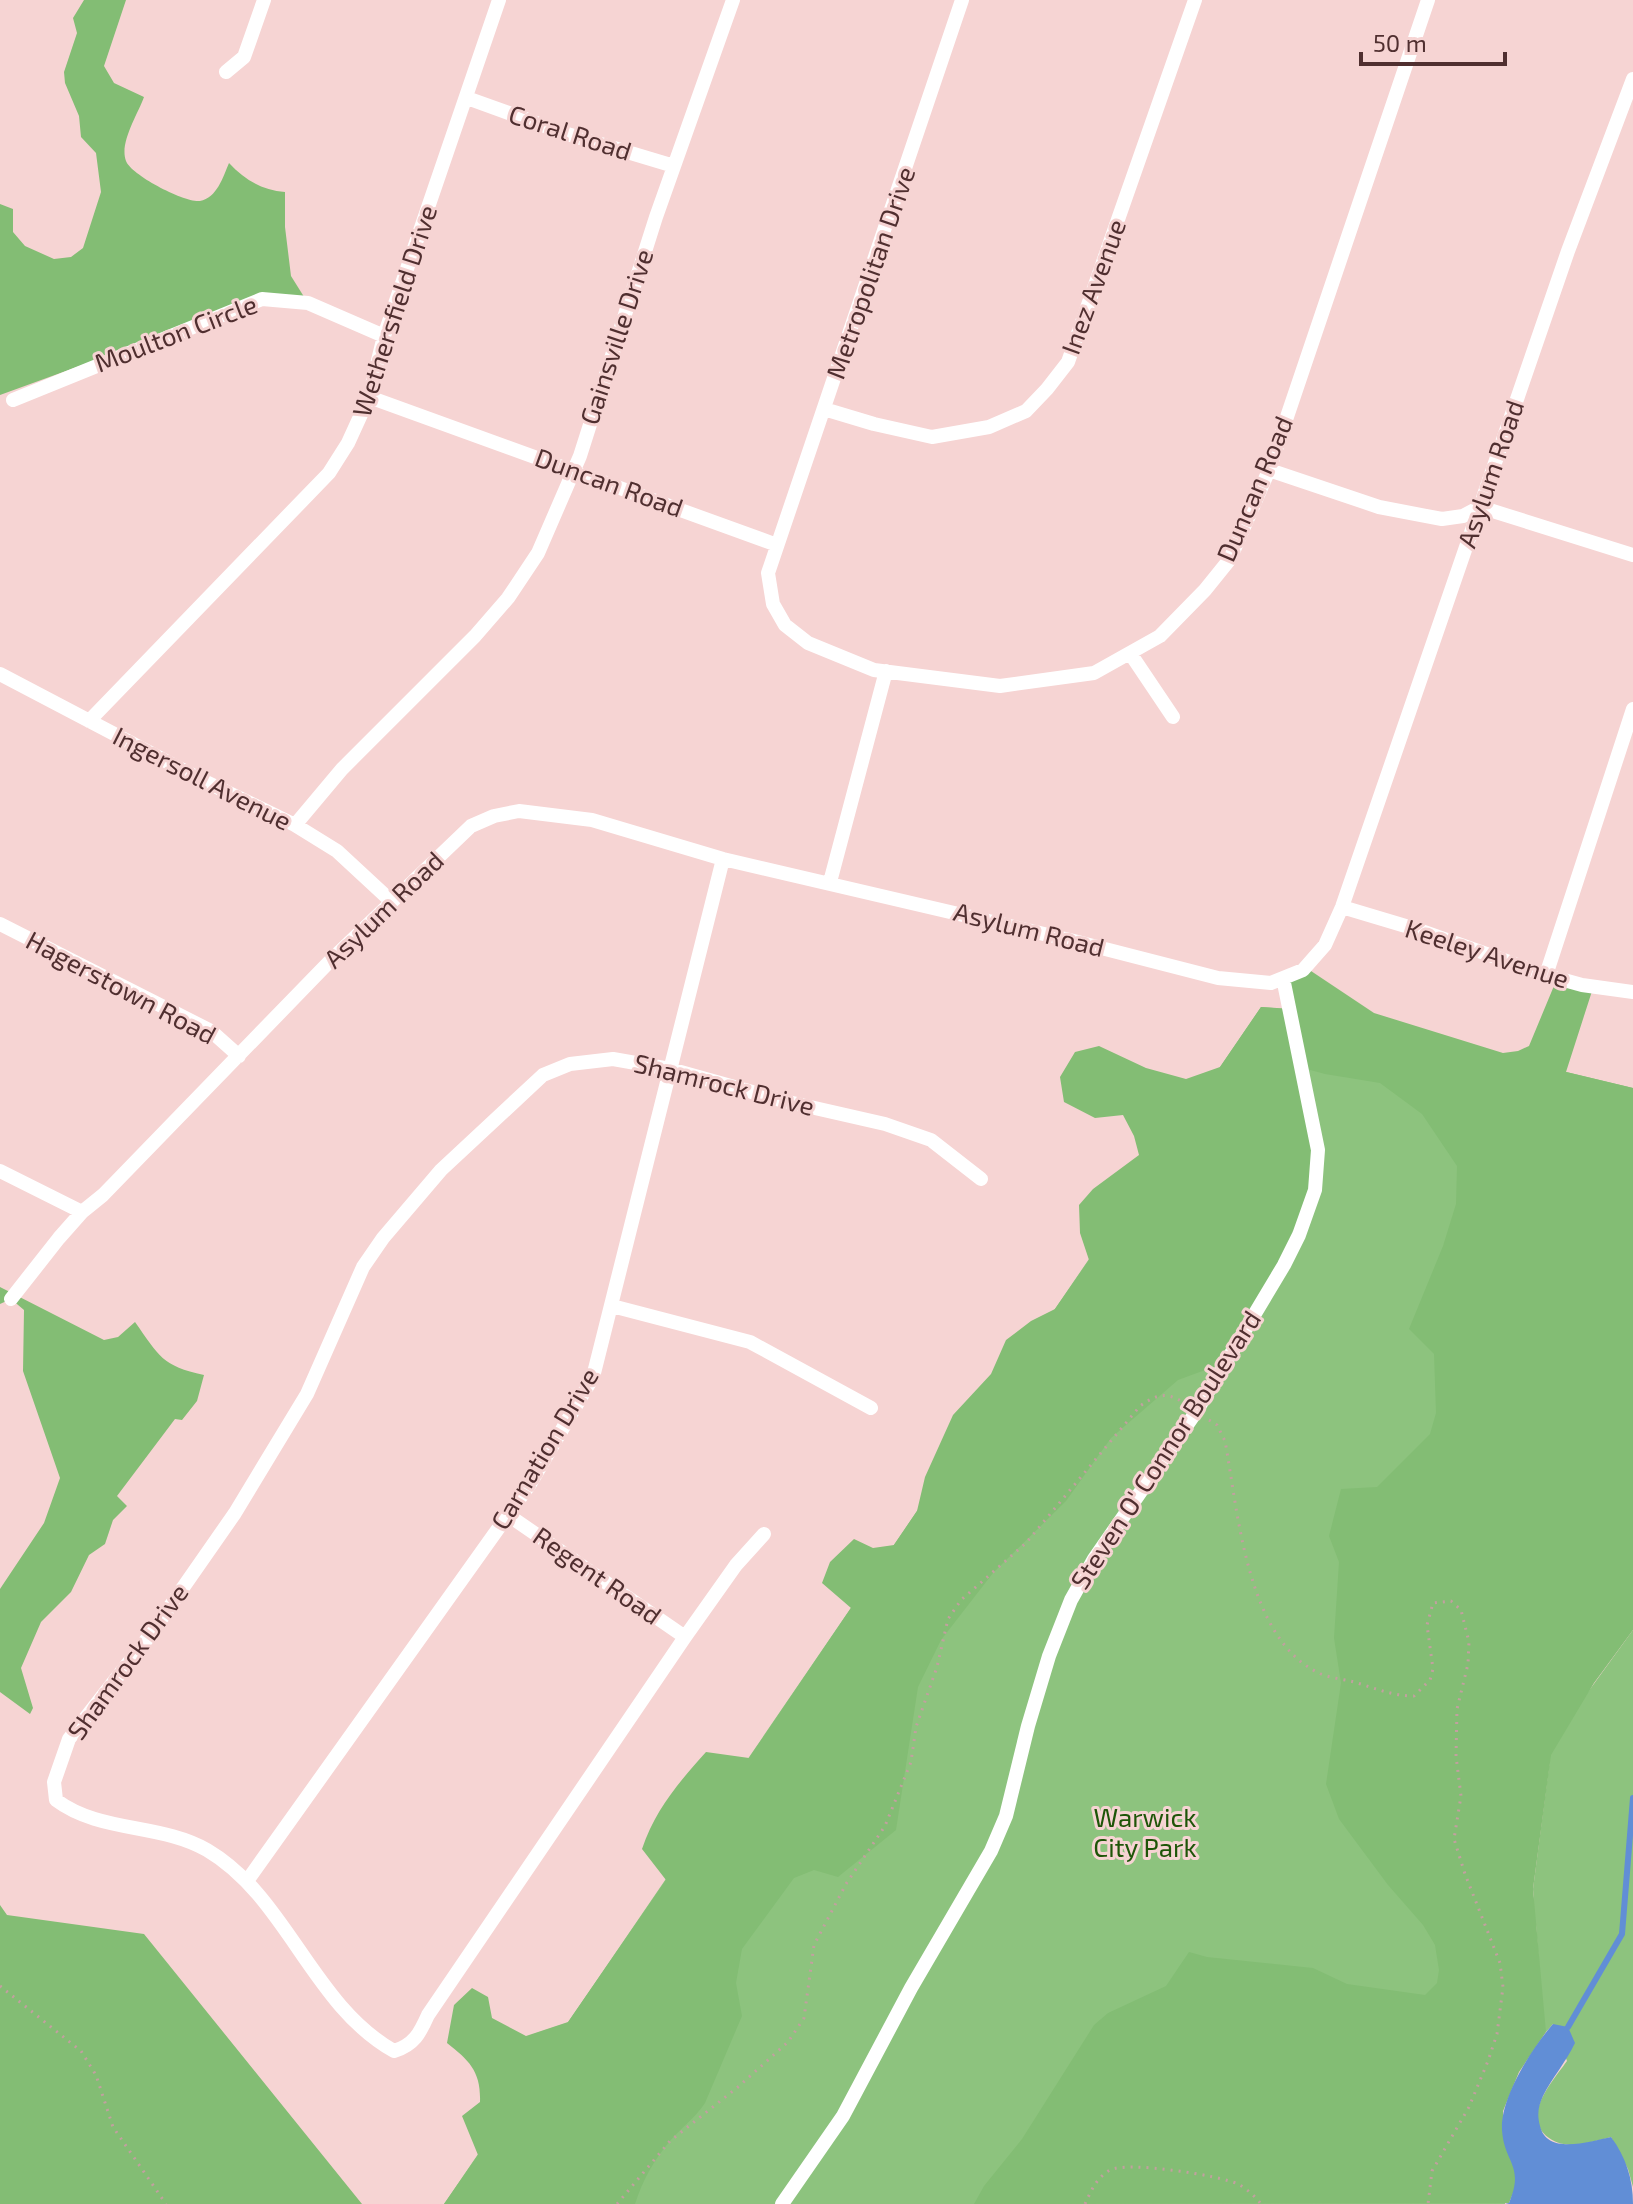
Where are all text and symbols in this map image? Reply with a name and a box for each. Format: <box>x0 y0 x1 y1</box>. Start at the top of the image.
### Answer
scale bar <box>1361 16 1505 66</box>
text: 50 m <box>1373 28 1427 57</box>
street label: Coral Road <box>505 97 636 166</box>
street label: Metropolitan Drive <box>819 162 920 383</box>
street label: Wethersfield Drive <box>345 201 442 420</box>
street label: Inez Avenue <box>1054 215 1131 358</box>
street label: Gainsville Drive <box>573 245 659 428</box>
street label: Moulton Circle <box>90 287 261 378</box>
street label: Asylum Road <box>1450 396 1529 551</box>
street label: Duncan Road <box>1209 411 1298 566</box>
street label: Duncan Road <box>531 441 688 523</box>
street label: Ingersoll Avenue <box>108 719 297 836</box>
street label: Asylum Road <box>317 844 449 974</box>
street label: Asylum Road <box>951 895 1108 962</box>
street label: Keeley Avenue <box>1402 912 1573 994</box>
street label: Hagerstown Road <box>22 924 222 1050</box>
street label: Shamrock Drive <box>631 1046 818 1121</box>
street label: Steven O' Connor Boulevard <box>1063 1304 1266 1594</box>
street label: Carnation Drive <box>483 1362 604 1534</box>
street label: Regent Road <box>528 1519 668 1630</box>
street label: Shamrock Drive <box>60 1577 194 1745</box>
park label: Warwick City Park <box>1093 1801 1197 1862</box>

